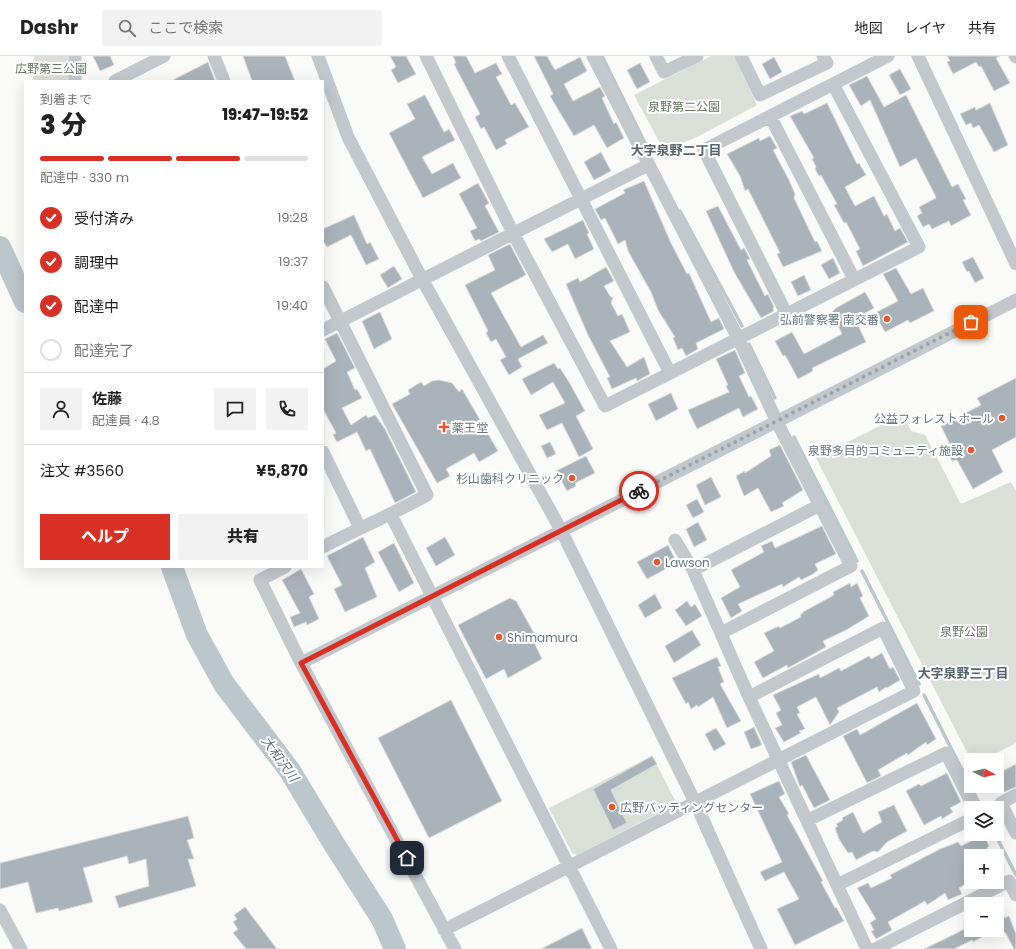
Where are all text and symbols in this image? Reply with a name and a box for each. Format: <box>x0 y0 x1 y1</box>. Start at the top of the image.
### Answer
search box <box>102 10 382 46</box>
text: Dashr <box>20 14 78 41</box>
icon: search <box>116 17 138 39</box>
text: ここで検索 <box>148 17 223 38</box>
text: 地図 <box>854 18 882 38</box>
text: レイヤ <box>904 18 946 38</box>
text: 共有 <box>968 18 996 38</box>
park label: 広野第三公園 <box>15 60 87 77</box>
text: 到着まで <box>40 90 92 109</box>
park label: 泉野第二公園 <box>648 98 720 115</box>
text: 19:47–19:52 <box>222 104 308 125</box>
text: 3 分 <box>40 107 87 143</box>
district label: 大字泉野二丁目 <box>630 141 722 160</box>
text: 配達中 · 330 m <box>40 168 129 187</box>
icon: check <box>40 207 62 229</box>
text: 受付済み <box>74 208 134 229</box>
text: 19:28 <box>277 208 308 227</box>
icon: check <box>40 251 62 273</box>
text: 調理中 <box>74 252 119 273</box>
text: 19:37 <box>278 252 308 271</box>
icon: check <box>40 295 62 317</box>
text: 配達中 <box>74 296 119 317</box>
text: 19:40 <box>277 296 308 315</box>
pin <box>954 305 988 339</box>
place label: 弘前警察署 南交番 <box>780 311 879 328</box>
icon: bag <box>960 311 982 333</box>
marker: 弘前警察署 南交番 <box>882 314 892 324</box>
text: 配達完了 <box>74 340 134 361</box>
button: person <box>40 388 82 430</box>
text: 佐藤 <box>92 388 122 409</box>
button: chat <box>214 388 256 430</box>
button: phone <box>266 388 308 430</box>
place label: 公益フォレストホール <box>874 410 994 427</box>
text: 配達員 · 4.8 <box>92 411 160 430</box>
marker: 公益フォレストホール <box>997 413 1007 423</box>
place label: 薬王堂 <box>452 419 488 436</box>
marker: 薬王堂 <box>439 422 449 432</box>
place label: 泉野多目的コミュニティ施設 <box>808 442 963 459</box>
marker: 泉野多目的コミュニティ施設 <box>966 445 976 455</box>
text: 注文 #3560 <box>40 460 124 481</box>
text: ¥5,870 <box>256 460 308 481</box>
place label: 杉山歯科クリニック <box>456 470 564 487</box>
courier <box>619 471 659 511</box>
marker: 杉山歯科クリニック <box>567 473 577 483</box>
icon: bike <box>628 480 650 502</box>
button: ヘルプ <box>40 514 170 560</box>
button: 共有 <box>178 514 308 560</box>
place label: Lawson <box>665 554 710 571</box>
marker: Lawson <box>652 557 662 567</box>
park label: 泉野公園 <box>940 623 988 640</box>
place label: Shimamura <box>507 629 578 646</box>
marker: Shimamura <box>494 632 504 642</box>
district label: 大字泉野三丁目 <box>917 664 1009 683</box>
water label: 大和沢川 <box>257 732 304 787</box>
north arrow <box>964 753 1004 793</box>
map controls <box>964 753 1004 937</box>
place label: 広野バッティングセンター <box>620 799 763 816</box>
button: layers <box>964 801 1004 841</box>
marker: 広野バッティングセンター <box>607 802 617 812</box>
pin <box>390 841 424 875</box>
icon: home <box>396 847 418 869</box>
button: + <box>964 849 1004 889</box>
button: − <box>964 897 1004 937</box>

